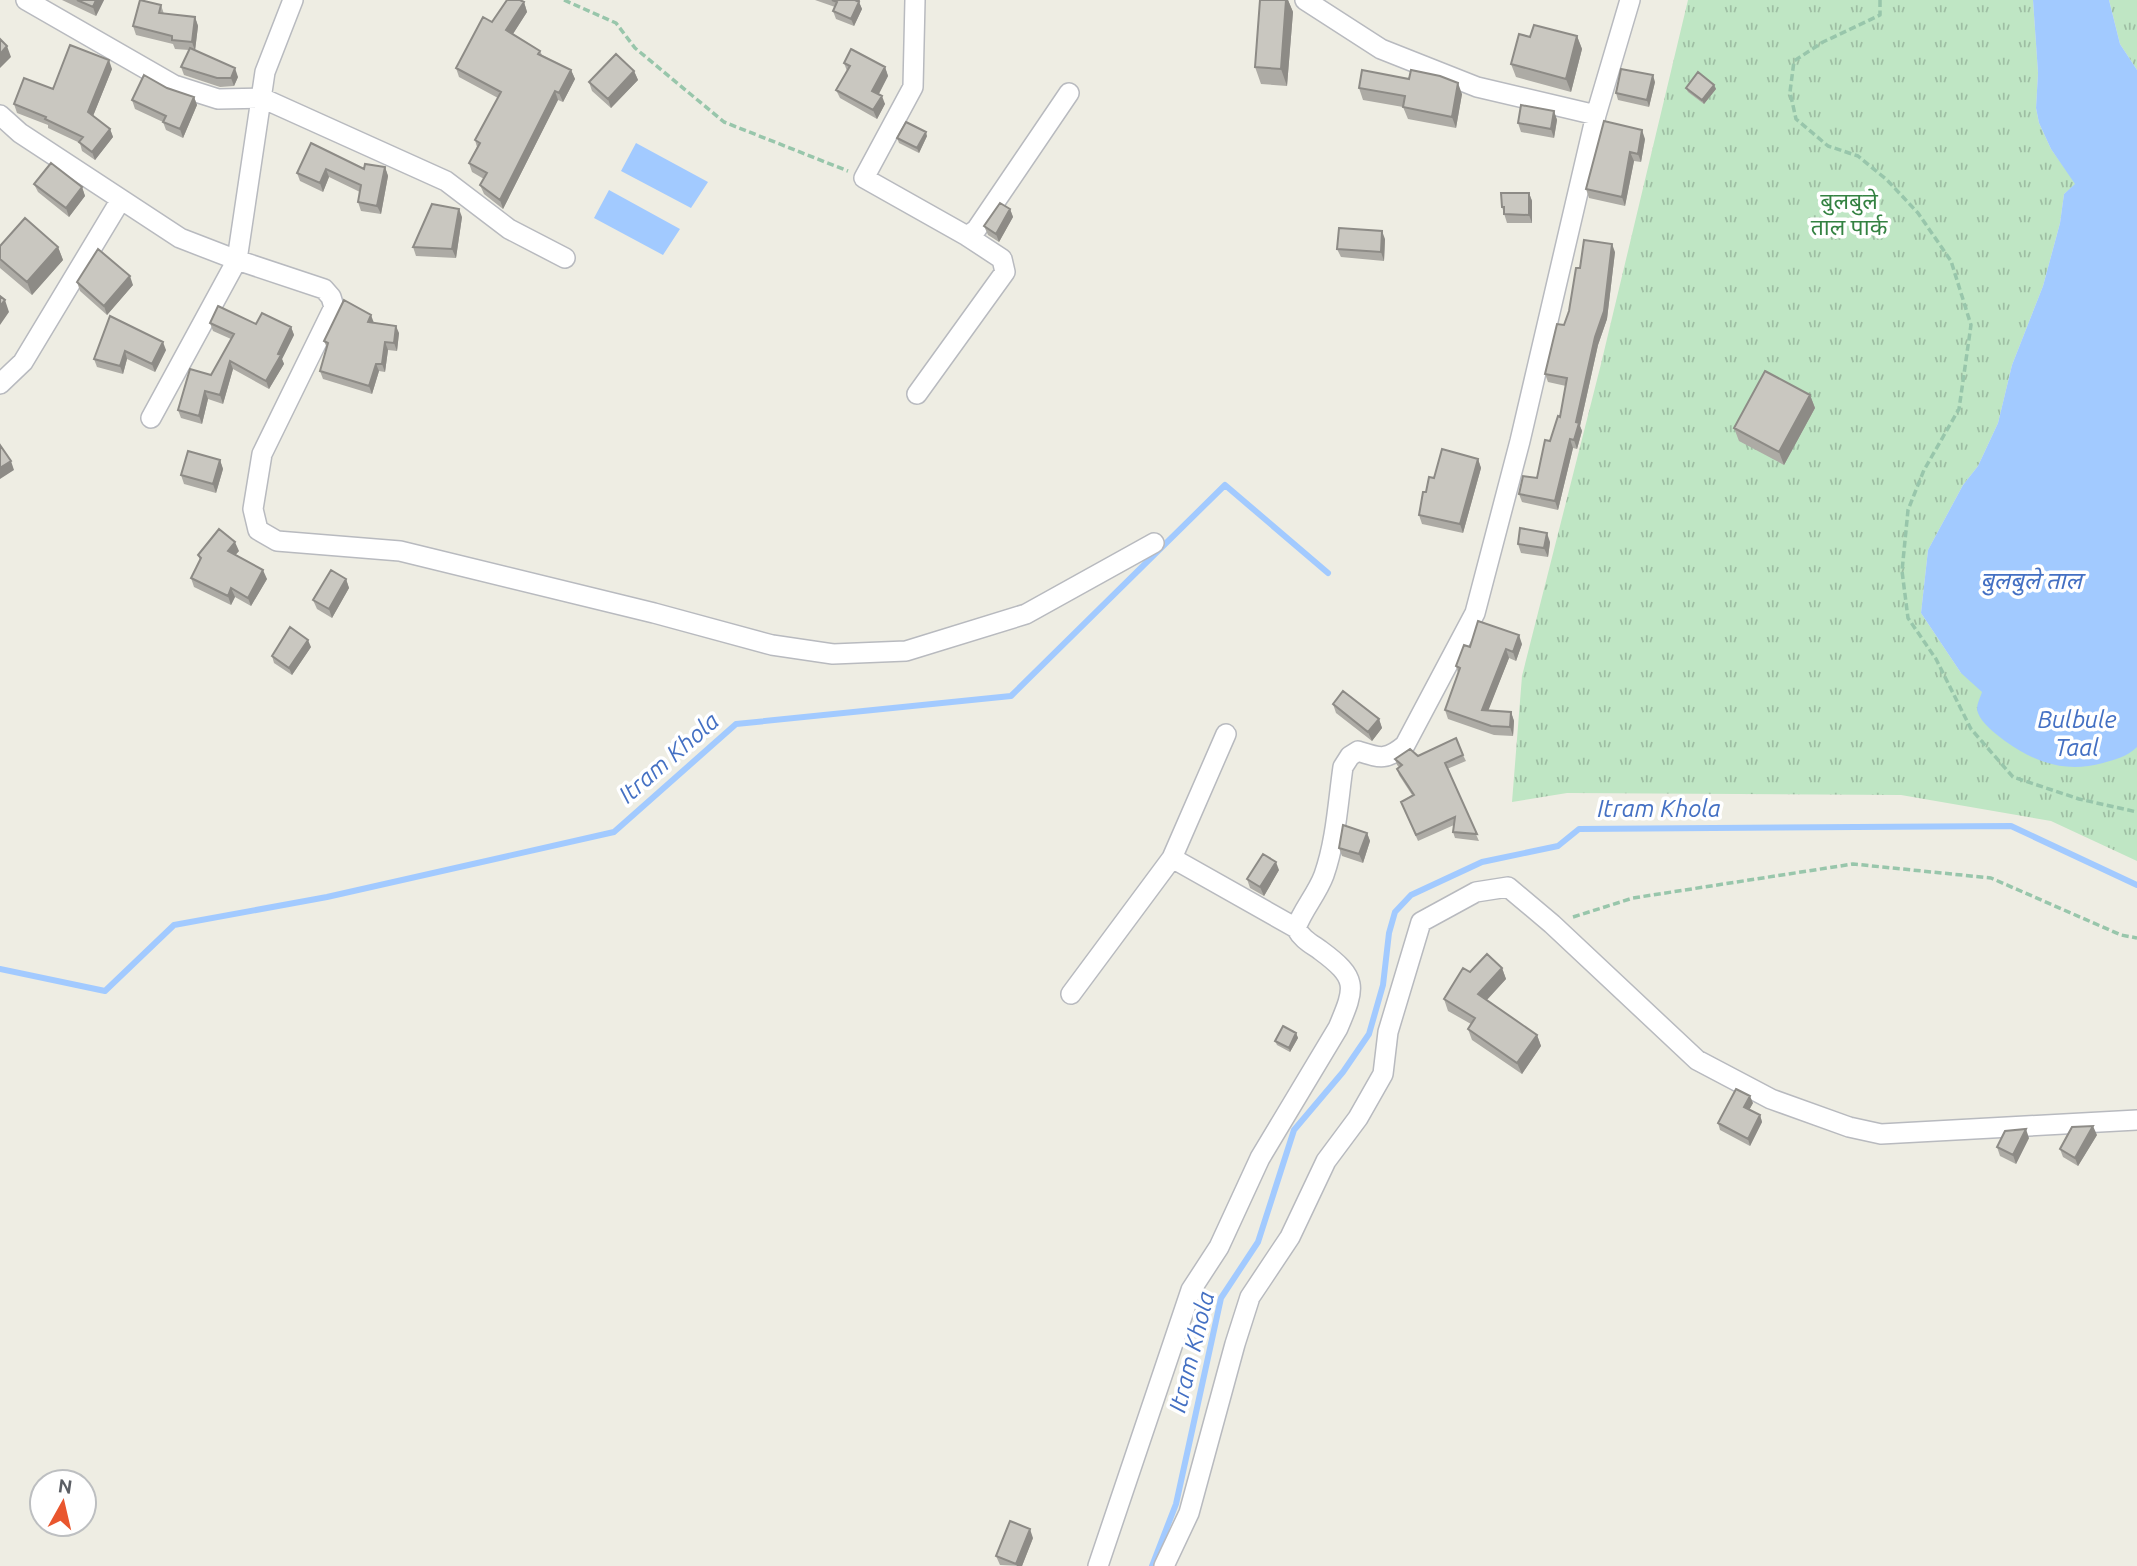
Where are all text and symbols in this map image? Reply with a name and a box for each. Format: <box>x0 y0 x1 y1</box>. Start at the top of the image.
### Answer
park label: बुलबुले ताल पार्क <box>1811 188 1889 239</box>
water label: बुलबुले ताल <box>1980 567 2087 596</box>
water label: Bulbule Taal <box>2037 706 2117 761</box>
water label: Itram Khola <box>613 707 724 808</box>
water label: Itram Khola <box>1597 795 1721 822</box>
water label: Itram Khola <box>1163 1289 1220 1415</box>
north arrow <box>28 1468 98 1538</box>
text: N <box>57 1474 74 1498</box>

